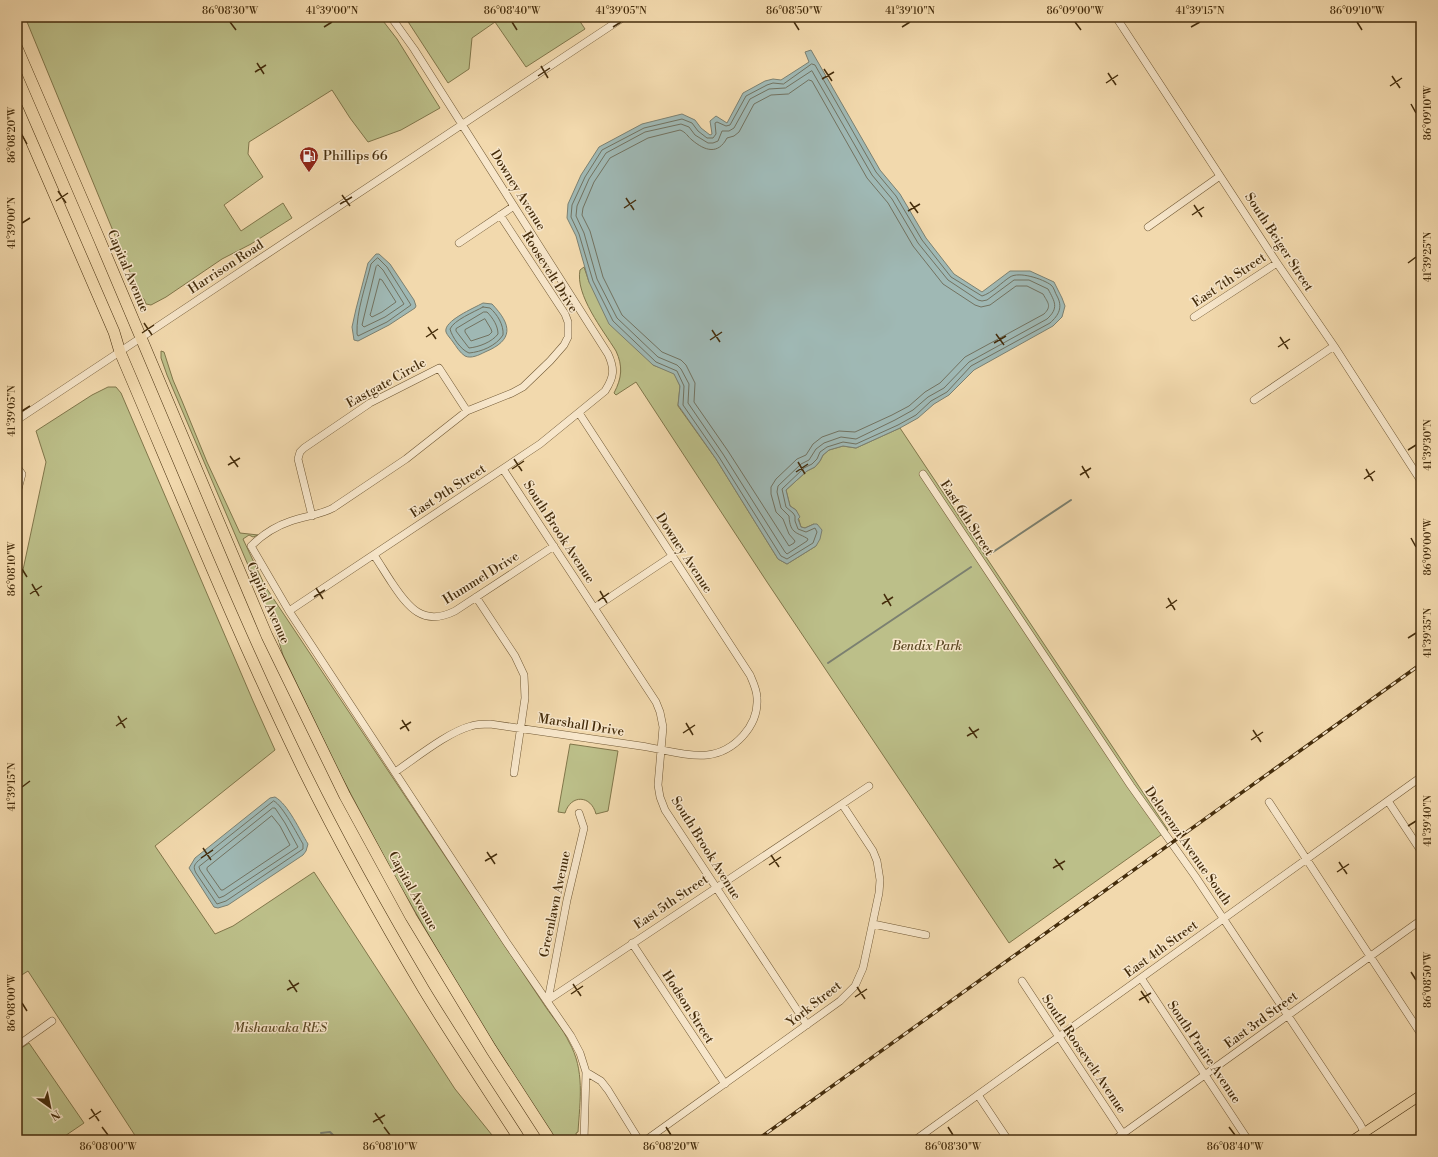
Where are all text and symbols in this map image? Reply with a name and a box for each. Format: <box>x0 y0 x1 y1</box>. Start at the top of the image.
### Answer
text: 86°08'30"W <box>202 5 259 17</box>
text: 41°39'00"N <box>306 5 359 17</box>
text: 86°08'40"W <box>484 5 541 17</box>
text: 41°39'05"N <box>595 5 647 17</box>
text: 86°08'50"W <box>766 5 823 17</box>
text: 41°39'10"N <box>885 5 935 17</box>
text: 86°09'00"W <box>1046 5 1104 17</box>
text: 41°39'15"N <box>1176 5 1225 17</box>
text: 86°09'10"W <box>1330 5 1385 17</box>
text: 86°09'10"W <box>1422 85 1434 140</box>
text: 86°08'20"W <box>6 106 18 163</box>
fuel station icon: Phillips 66 <box>298 145 320 173</box>
street label: Downey Avenue <box>487 147 549 234</box>
place label: Phillips 66 <box>323 148 388 164</box>
street label: South Beiger Street <box>1241 190 1317 295</box>
text: 41°39'00"N <box>6 196 18 249</box>
street label: Capital Avenue <box>103 227 153 315</box>
street label: Roosevelt Drive <box>519 228 582 316</box>
text: 41°39'25"N <box>1422 231 1434 282</box>
street label: Harrison Road <box>185 236 267 297</box>
street label: East 7th Street <box>1189 249 1269 311</box>
street label: Eastgate Circle <box>343 354 429 411</box>
text: 41°39'05"N <box>6 385 18 437</box>
text: 41°39'30"N <box>1422 419 1434 471</box>
street label: East 9th Street <box>407 460 489 521</box>
street label: East 6th Street <box>937 477 998 559</box>
street label: South Brook Avenue <box>520 478 598 587</box>
street label: Downey Avenue <box>652 510 716 596</box>
text: 86°09'00"W <box>1422 518 1434 576</box>
text: 86°08'10"W <box>6 541 18 596</box>
street label: Hummel Drive <box>440 548 522 608</box>
street label: Capital Avenue <box>243 560 293 647</box>
text: 41°39'35"N <box>1422 607 1434 658</box>
park label: Bendix Park <box>891 638 962 654</box>
street label: Marshall Drive <box>537 710 626 740</box>
text: 41°39'15"N <box>6 762 18 811</box>
street label: Delorenzi Avenue South <box>1141 784 1235 909</box>
street label: South Brook Avenue <box>668 793 745 903</box>
text: 41°39'40"N <box>1422 795 1434 847</box>
street label: Capital Avenue <box>385 849 442 934</box>
street label: Greenlawn Avenue <box>536 849 574 959</box>
street label: East 5th Street <box>631 871 712 933</box>
street label: East 4th Street <box>1121 917 1201 981</box>
text: 86°08'50"W <box>1422 951 1434 1008</box>
street label: Hodson Street <box>658 967 718 1047</box>
text: 86°08'00"W <box>6 974 18 1032</box>
street label: York Street <box>783 977 845 1031</box>
street label: East 3rd Street <box>1221 988 1301 1052</box>
street label: South Roosevelt Avenue <box>1038 992 1130 1117</box>
street label: South Praire Avenue <box>1164 998 1245 1107</box>
park label: Mishawaka RES <box>233 1020 327 1036</box>
north arrow <box>30 1087 70 1127</box>
text: N <box>47 1106 62 1123</box>
text: 86°08'00"W <box>79 1141 137 1153</box>
text: 86°08'10"W <box>363 1141 418 1153</box>
text: 86°08'20"W <box>643 1141 700 1153</box>
text: 86°08'30"W <box>925 1141 982 1153</box>
text: 86°08'40"W <box>1207 1141 1264 1153</box>

